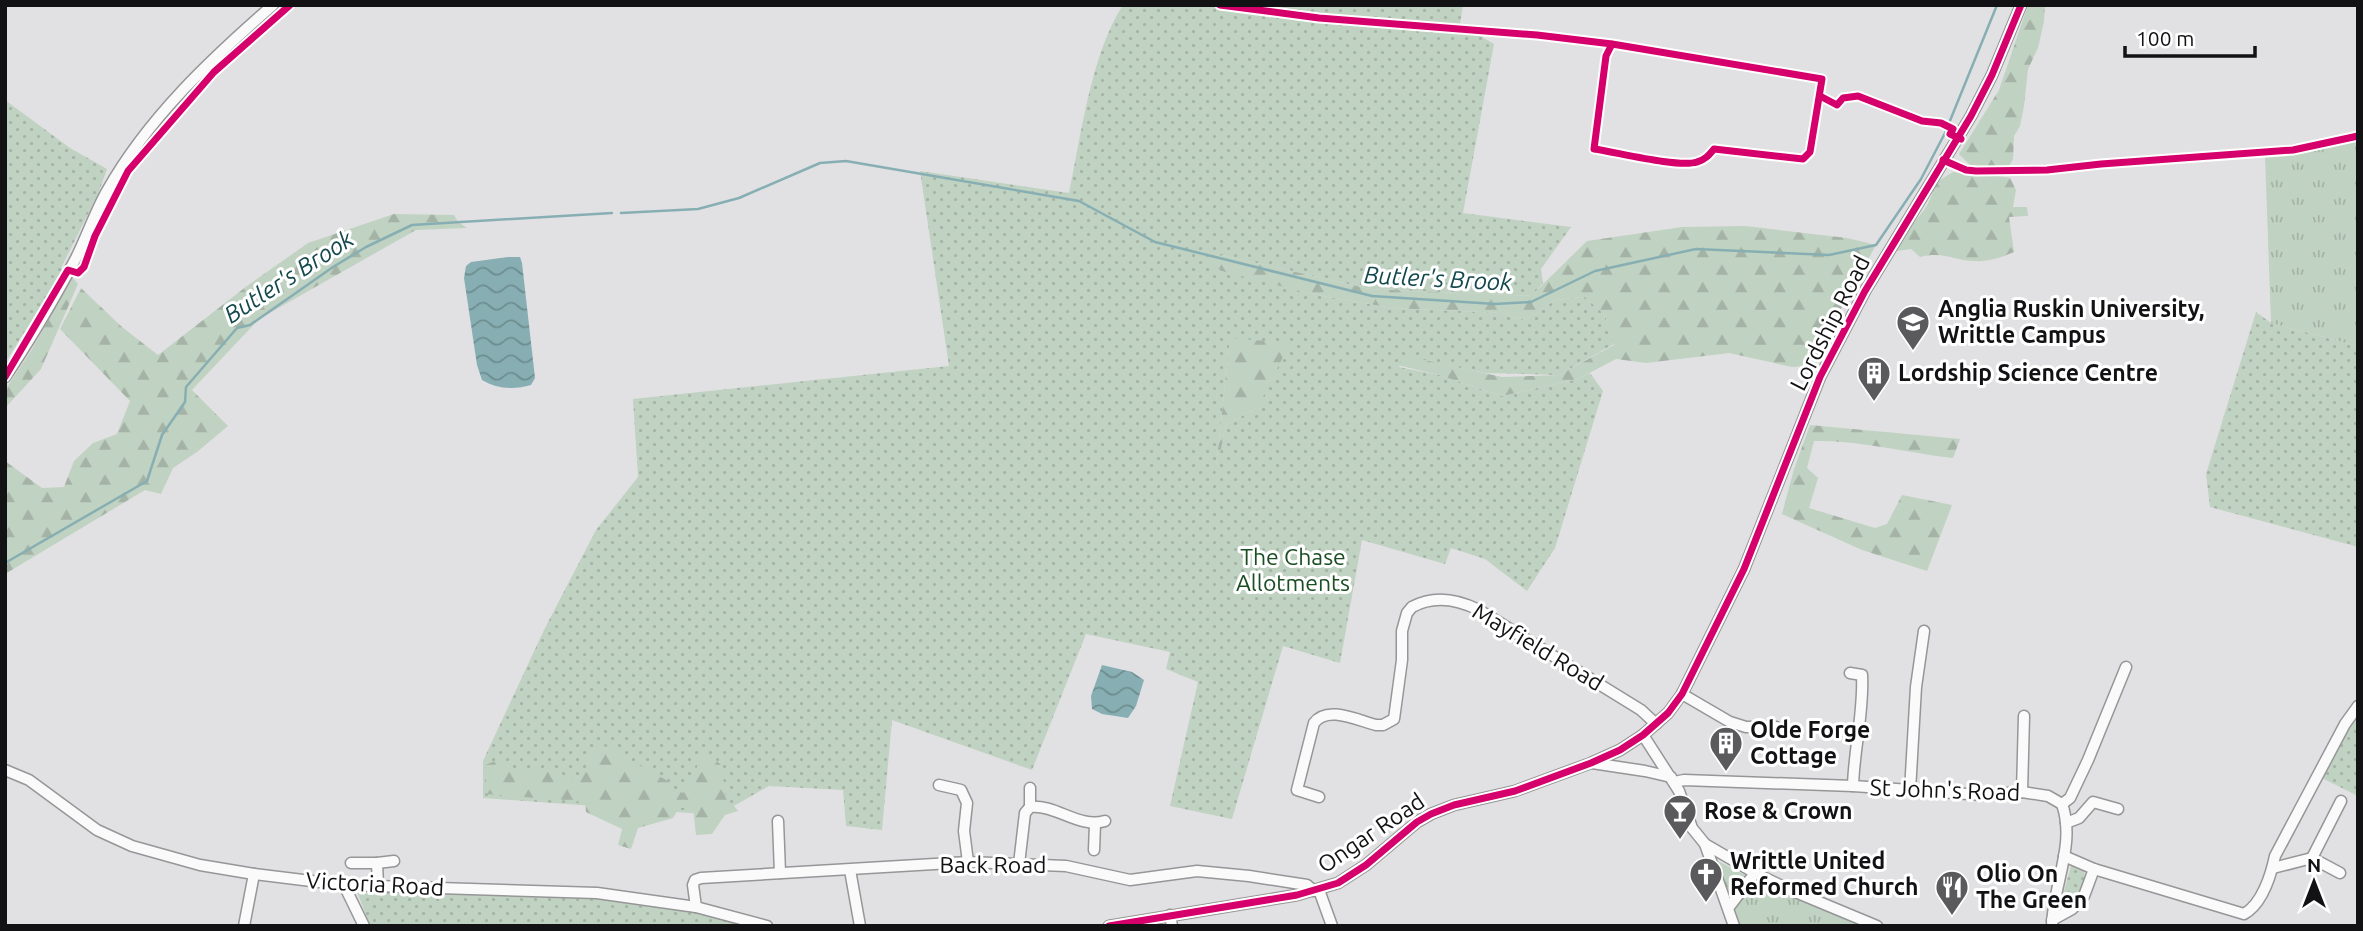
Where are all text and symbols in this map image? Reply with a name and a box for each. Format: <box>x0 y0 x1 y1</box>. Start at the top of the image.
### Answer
scale bar <box>2125 14 2254 58</box>
text: 100 m <box>2136 26 2194 50</box>
water label: Butler's Brook <box>219 224 359 328</box>
street label: Lordship Road <box>1785 251 1874 394</box>
water label: Butler's Brook <box>1363 261 1514 296</box>
place label: Anglia Ruskin University, Writtle Campus <box>1938 296 2205 347</box>
school or university icon: Anglia Ruskin University, Writtle Campus <box>1894 303 1932 352</box>
building icon: Lordship Science Centre <box>1855 354 1893 403</box>
place label: Lordship Science Centre <box>1898 360 2158 385</box>
park label: The Chase Allotments <box>1236 544 1350 595</box>
street label: Mayfield Road <box>1469 598 1608 695</box>
place label: Olde Forge Cottage <box>1750 717 1870 768</box>
building icon: Olde Forge Cottage <box>1707 724 1745 773</box>
street label: St John's Road <box>1869 774 2021 805</box>
street label: Ongar Road <box>1313 788 1429 877</box>
bar icon: Rose & Crown <box>1661 792 1699 841</box>
place label: Rose & Crown <box>1704 798 1852 823</box>
north arrow <box>2279 847 2349 917</box>
place label: Writtle United Reformed Church <box>1730 848 1918 899</box>
street label: Back Road <box>939 852 1047 877</box>
text: N <box>2307 854 2321 876</box>
church icon: Writtle United Reformed Church <box>1687 855 1725 904</box>
place label: Olio On The Green <box>1976 861 2087 912</box>
street label: Victoria Road <box>305 867 445 900</box>
restaurant icon: Olio On The Green <box>1933 868 1971 917</box>

